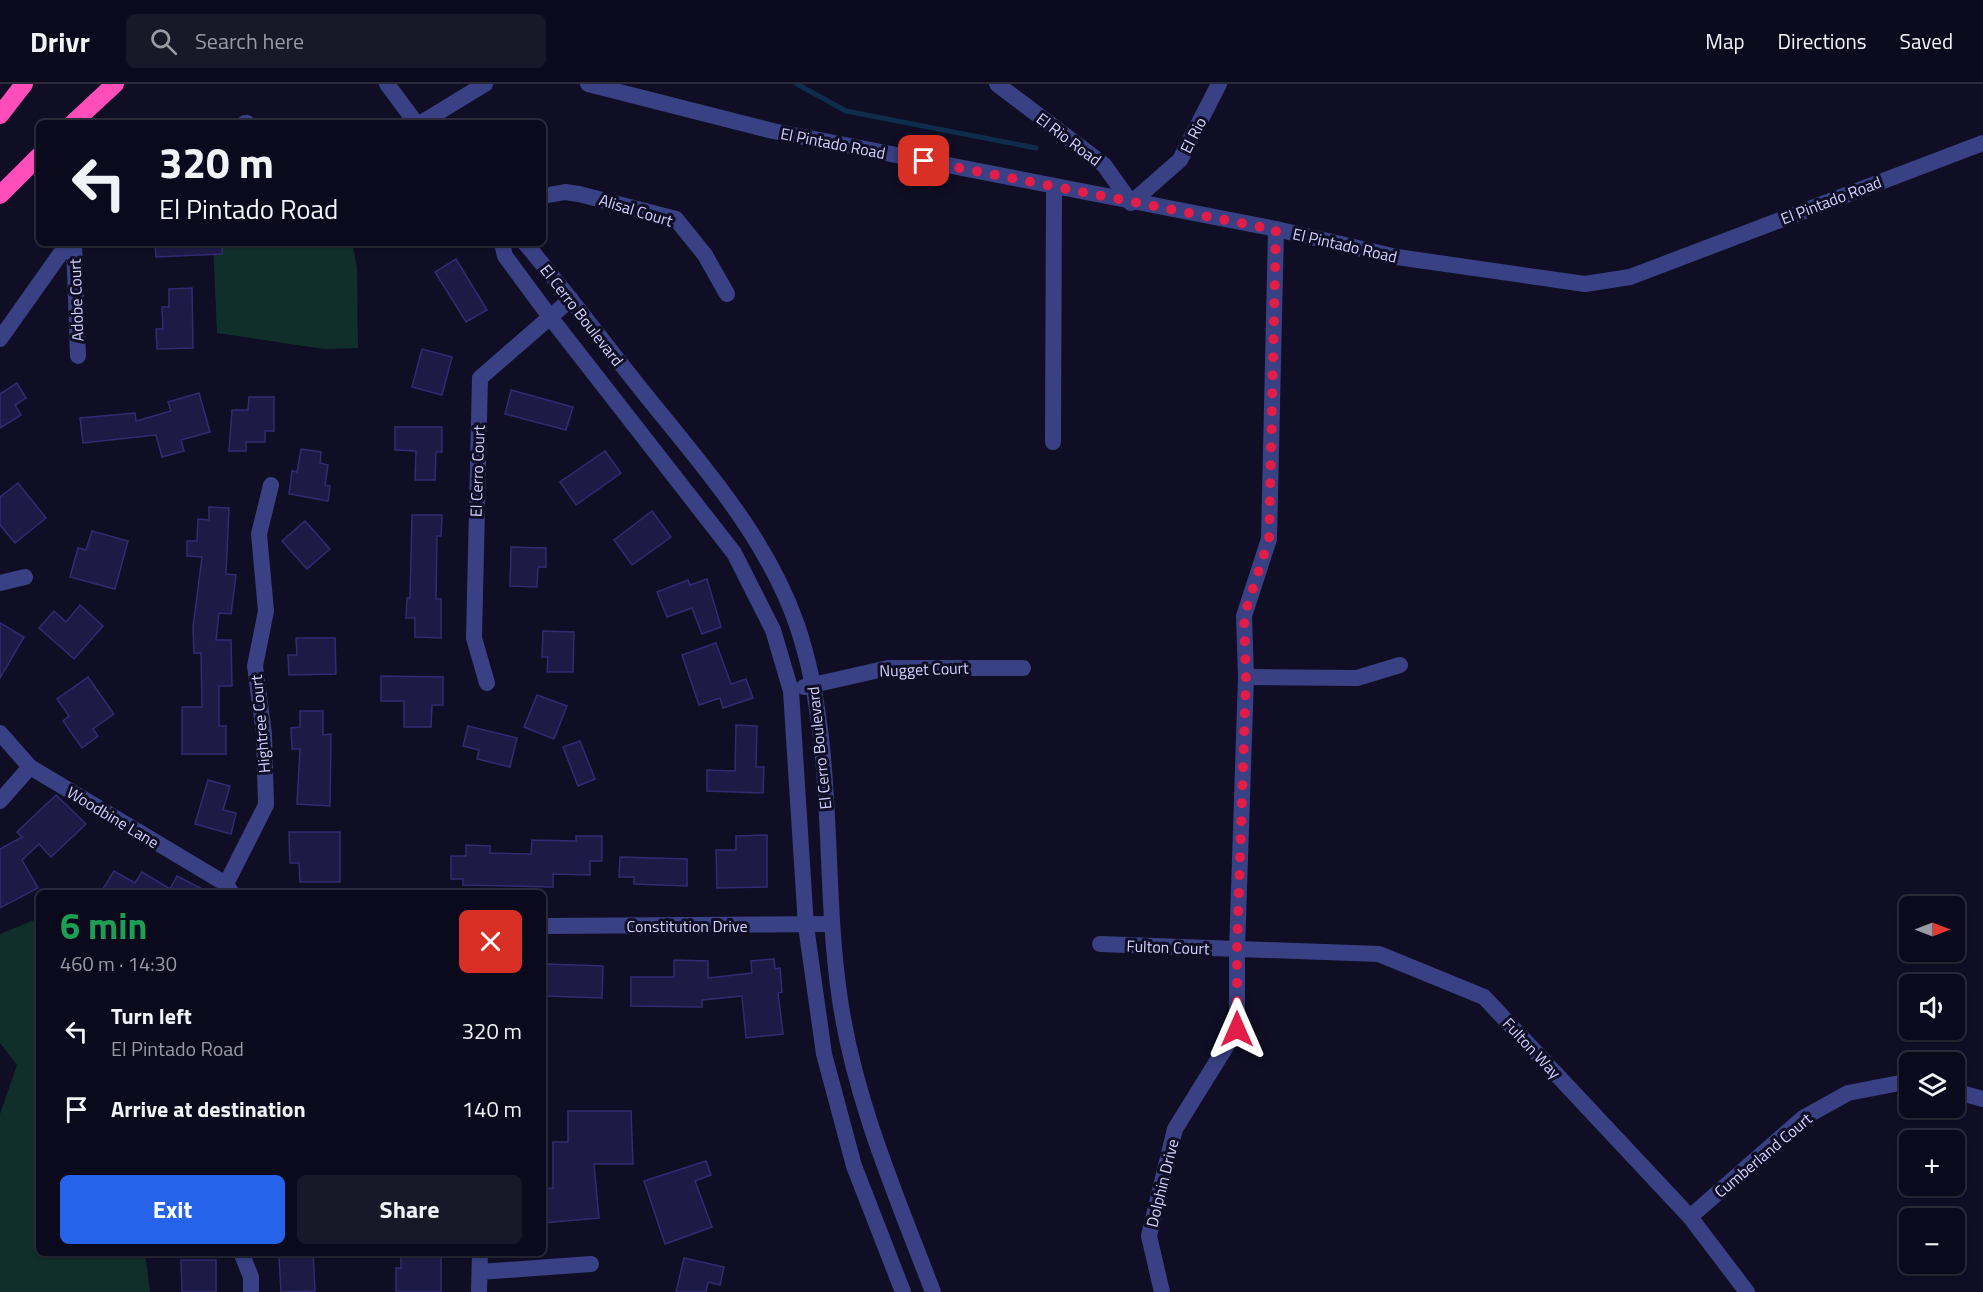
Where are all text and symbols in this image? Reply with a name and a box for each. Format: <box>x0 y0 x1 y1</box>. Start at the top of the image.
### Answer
search box <box>126 14 546 68</box>
text: Drivr <box>30 20 90 63</box>
text: Search here <box>195 24 304 58</box>
icon: search <box>147 25 180 58</box>
text: Map <box>1705 25 1745 57</box>
text: Directions <box>1778 25 1867 57</box>
text: Saved <box>1900 25 1953 57</box>
street label: El Rio Road <box>1031 107 1107 171</box>
street label: El Rio <box>1174 113 1212 157</box>
street label: El Pintado Road <box>779 121 887 165</box>
text: 320 m <box>159 130 274 194</box>
pin <box>898 135 949 186</box>
icon: left <box>60 144 138 222</box>
icon: arrive <box>907 144 940 177</box>
street label: El Pintado Road <box>1777 170 1885 230</box>
street label: Alisal Court <box>596 187 676 233</box>
text: El Pintado Road <box>159 188 338 229</box>
street label: El Pintado Road <box>1291 221 1399 269</box>
street label: Adobe Court <box>63 258 89 342</box>
street label: El Cerro Boulevard <box>535 259 629 371</box>
street label: El Cerro Court <box>463 424 491 518</box>
street label: Nugget Court <box>879 655 970 683</box>
street label: Hightree Court <box>244 674 276 774</box>
street label: El Cerro Boulevard <box>801 685 837 811</box>
street label: Woodbine Lane <box>62 780 164 854</box>
north arrow <box>1899 896 1965 962</box>
map controls <box>1899 896 1965 1274</box>
text: 6 min <box>60 898 147 953</box>
button: close <box>459 910 522 973</box>
street label: Constitution Drive <box>627 914 747 938</box>
street label: Fulton Court <box>1126 934 1210 960</box>
text: 460 m · 14:30 <box>60 948 177 979</box>
button: sound <box>1899 974 1965 1040</box>
position arrow <box>1205 997 1269 1061</box>
text: Turn left <box>111 999 192 1033</box>
street label: Fulton Way <box>1497 1012 1567 1084</box>
text: 320 m <box>462 1014 522 1048</box>
icon: left <box>60 1015 93 1048</box>
text: El Pintado Road <box>111 1033 244 1064</box>
button: layers <box>1899 1052 1965 1118</box>
text: Arrive at destination <box>111 1092 306 1126</box>
text: 140 m <box>462 1092 522 1126</box>
icon: arrive <box>60 1093 93 1126</box>
street label: Cumberland Court <box>1709 1107 1817 1203</box>
button: + <box>1899 1130 1965 1196</box>
street label: Dolphin Drive <box>1139 1136 1185 1230</box>
button: Exit <box>60 1175 285 1244</box>
button: Share <box>297 1175 522 1244</box>
button: − <box>1899 1208 1965 1274</box>

